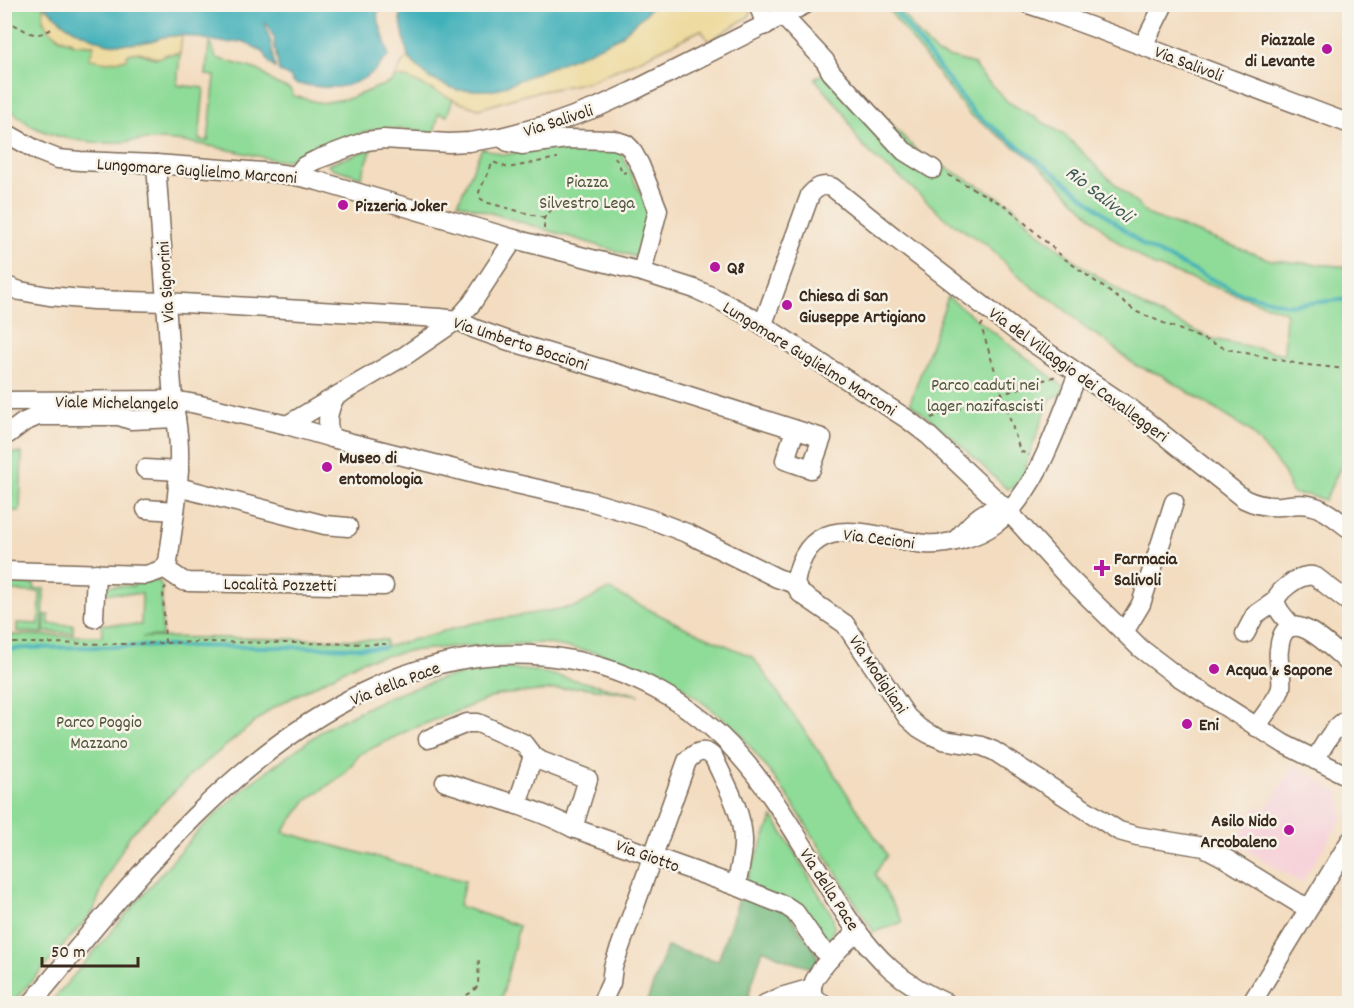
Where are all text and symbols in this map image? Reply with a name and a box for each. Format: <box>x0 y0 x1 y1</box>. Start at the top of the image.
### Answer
place label: Piazzale di Levante <box>1245 29 1315 75</box>
street label: Via Salivoli <box>1150 41 1226 90</box>
marker: Piazzale di Levante <box>1320 42 1334 56</box>
street label: Via Salivoli <box>521 99 597 145</box>
street label: Lungomare Guglielmo Marconi <box>96 153 298 192</box>
water label: Rio Salivoli <box>1058 160 1141 233</box>
park label: Piazza Silvestro Lega <box>539 171 635 217</box>
place label: Pizzeria Joker <box>355 195 447 220</box>
marker: Pizzeria Joker <box>336 198 350 212</box>
street label: Via Signorini <box>152 240 183 323</box>
place label: Q8 <box>727 257 745 282</box>
marker: Q8 <box>708 260 722 274</box>
place label: Chiesa di San Giuseppe Artigiano <box>799 285 926 331</box>
street label: Lungomare Guglielmo Marconi <box>717 296 900 424</box>
marker: Chiesa di San Giuseppe Artigiano <box>780 298 794 312</box>
street label: Via del Villaggio dei Cavalleggeri <box>983 302 1173 450</box>
street label: Via Umberto Boccioni <box>449 312 591 379</box>
park label: Parco caduti nei lager nazifascisti <box>927 374 1043 420</box>
street label: Viale Michelangelo <box>55 391 179 418</box>
place label: Museo di entomologia <box>339 447 423 493</box>
marker: Museo di entomologia <box>320 460 334 474</box>
street label: Via Cecioni <box>842 524 916 557</box>
place label: Farmacia Salivoli <box>1114 548 1177 594</box>
marker: Farmacia Salivoli <box>1095 561 1109 575</box>
street label: Località Pozzetti <box>223 573 337 600</box>
street label: Via Modigliani <box>841 631 913 720</box>
street label: Via della Pace <box>348 657 444 714</box>
place label: Acqua & Sapone <box>1226 659 1332 684</box>
marker: Acqua & Sapone <box>1207 662 1221 676</box>
park label: Parco Poggio Mazzano <box>56 711 142 757</box>
place label: Eni <box>1199 714 1219 739</box>
marker: Eni <box>1180 717 1194 731</box>
place label: Asilo Nido Arcobaleno <box>1200 810 1277 856</box>
marker: Asilo Nido Arcobaleno <box>1282 823 1296 837</box>
street label: Via Giotto <box>612 834 683 880</box>
street label: Via della Pace <box>792 844 864 937</box>
scale bar <box>42 930 138 968</box>
text: 50 m <box>51 941 86 966</box>

